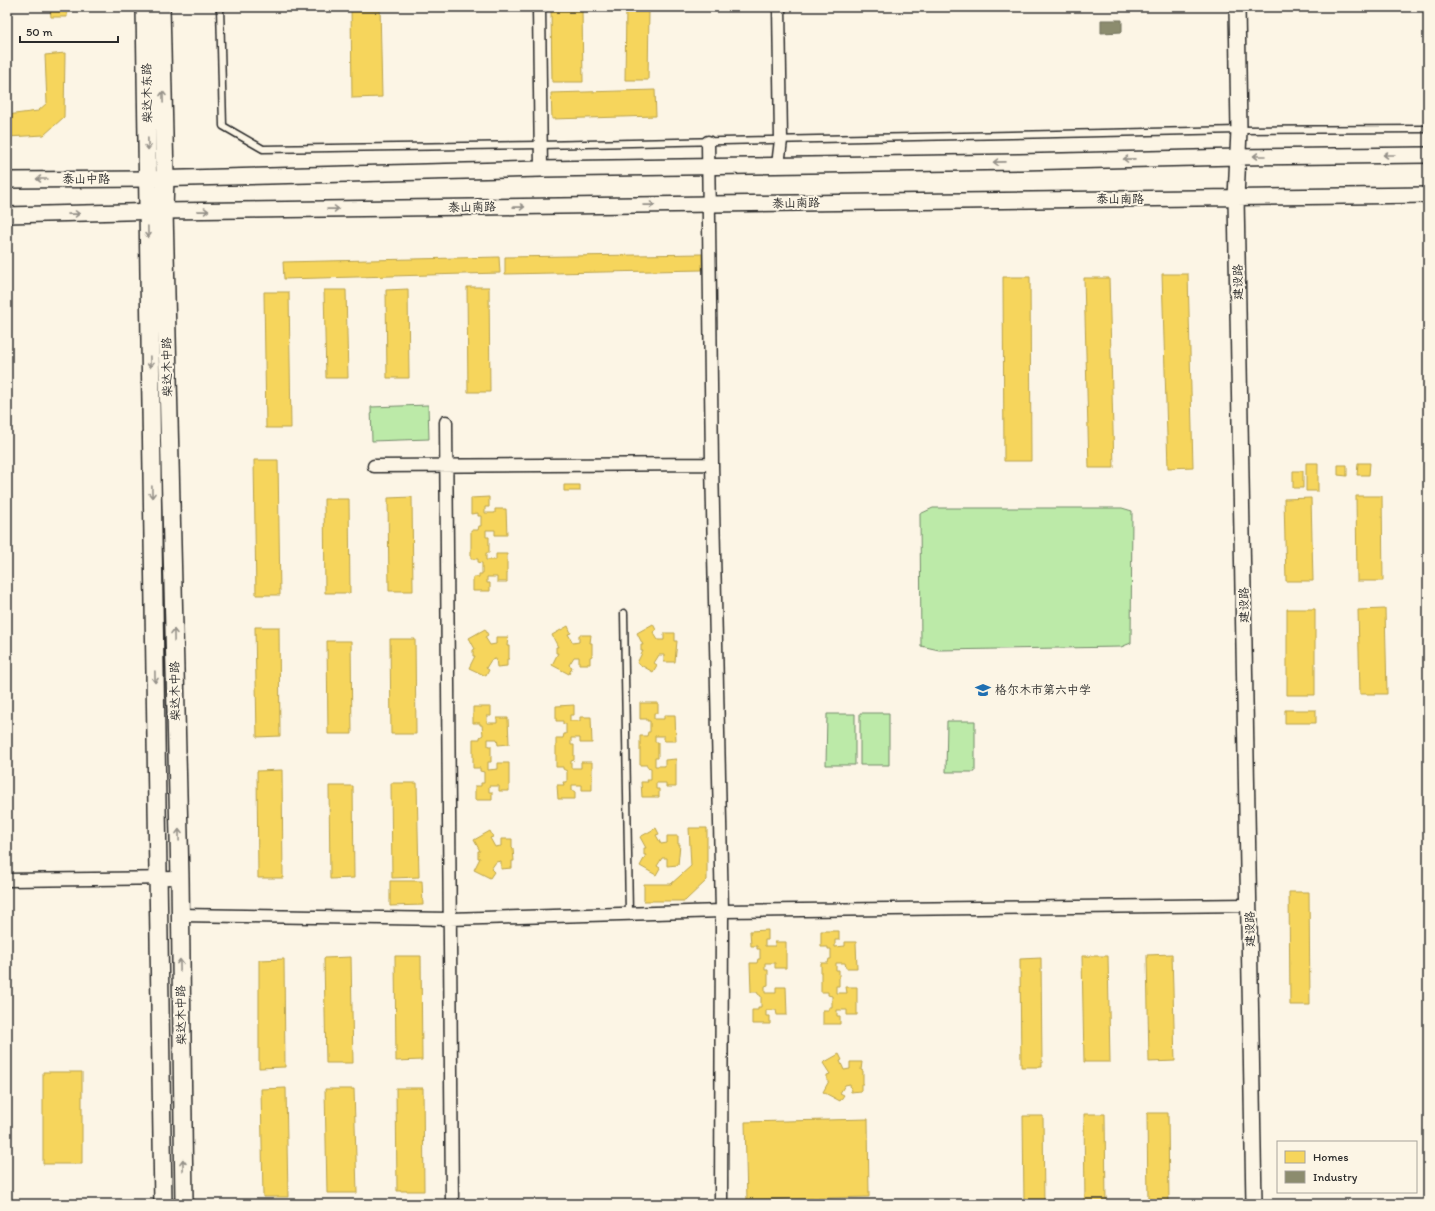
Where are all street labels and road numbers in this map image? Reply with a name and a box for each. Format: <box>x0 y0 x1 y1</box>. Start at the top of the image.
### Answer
street label: 柴达木东路 <box>139 63 155 123</box>
street label: 泰山中路 <box>62 172 110 186</box>
street label: 泰山南路 <box>1096 192 1144 206</box>
street label: 泰山南路 <box>772 196 820 210</box>
street label: 泰山南路 <box>448 200 496 214</box>
street label: 建设路 <box>1231 264 1245 300</box>
street label: 柴达木中路 <box>159 337 175 397</box>
street label: 建设路 <box>1237 587 1251 623</box>
street label: 柴达木中路 <box>167 661 183 721</box>
street label: 建设路 <box>1243 911 1257 947</box>
street label: 柴达木中路 <box>173 985 189 1045</box>

